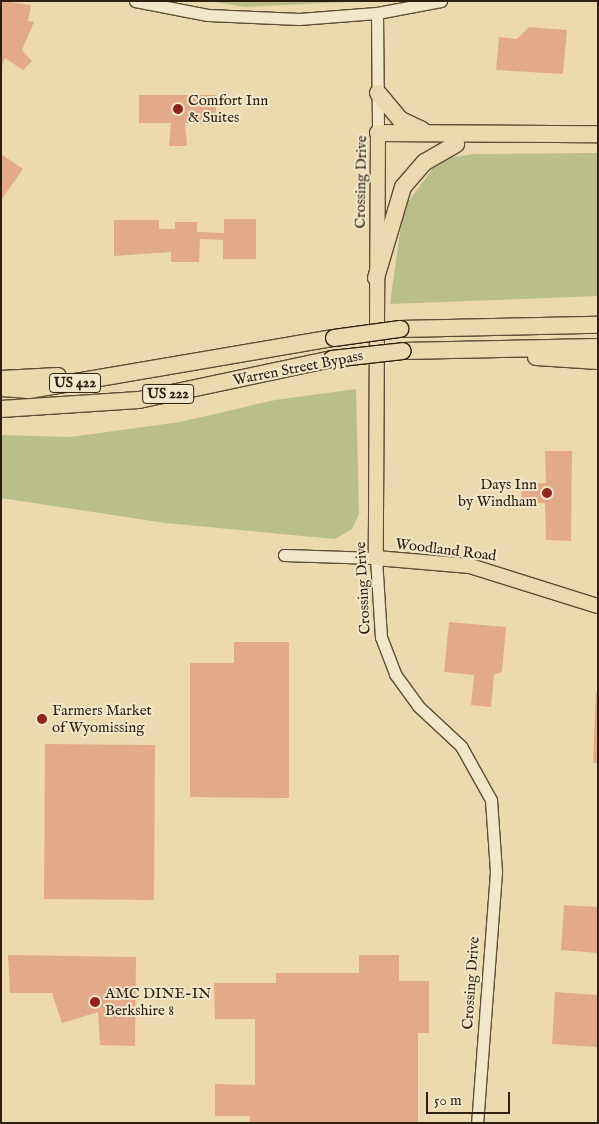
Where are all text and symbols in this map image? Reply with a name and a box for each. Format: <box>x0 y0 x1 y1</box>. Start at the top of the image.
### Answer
place label: Comfort Inn & Suites <box>188 91 268 126</box>
marker: Comfort Inn & Suites <box>172 103 184 115</box>
street label: Crossing Drive <box>351 135 371 229</box>
street label: Warren Street Bypass <box>231 347 365 389</box>
road number: US 422 <box>49 372 101 394</box>
road number: US 222 <box>142 382 194 406</box>
place label: Days Inn by Windham <box>458 475 537 510</box>
marker: Days Inn by Windham <box>541 487 553 499</box>
street label: Woodland Road <box>395 535 497 565</box>
street label: Crossing Drive <box>352 541 374 635</box>
place label: Farmers Market of Wyomissing <box>52 701 152 736</box>
marker: Farmers Market of Wyomissing <box>36 713 48 725</box>
street label: Crossing Drive <box>459 936 483 1030</box>
place label: AMC DINE-IN Berkshire 8 <box>105 984 211 1019</box>
marker: AMC DINE-IN Berkshire 8 <box>89 996 101 1008</box>
scale bar <box>429 1082 513 1114</box>
text: 50 m <box>434 1091 462 1110</box>

